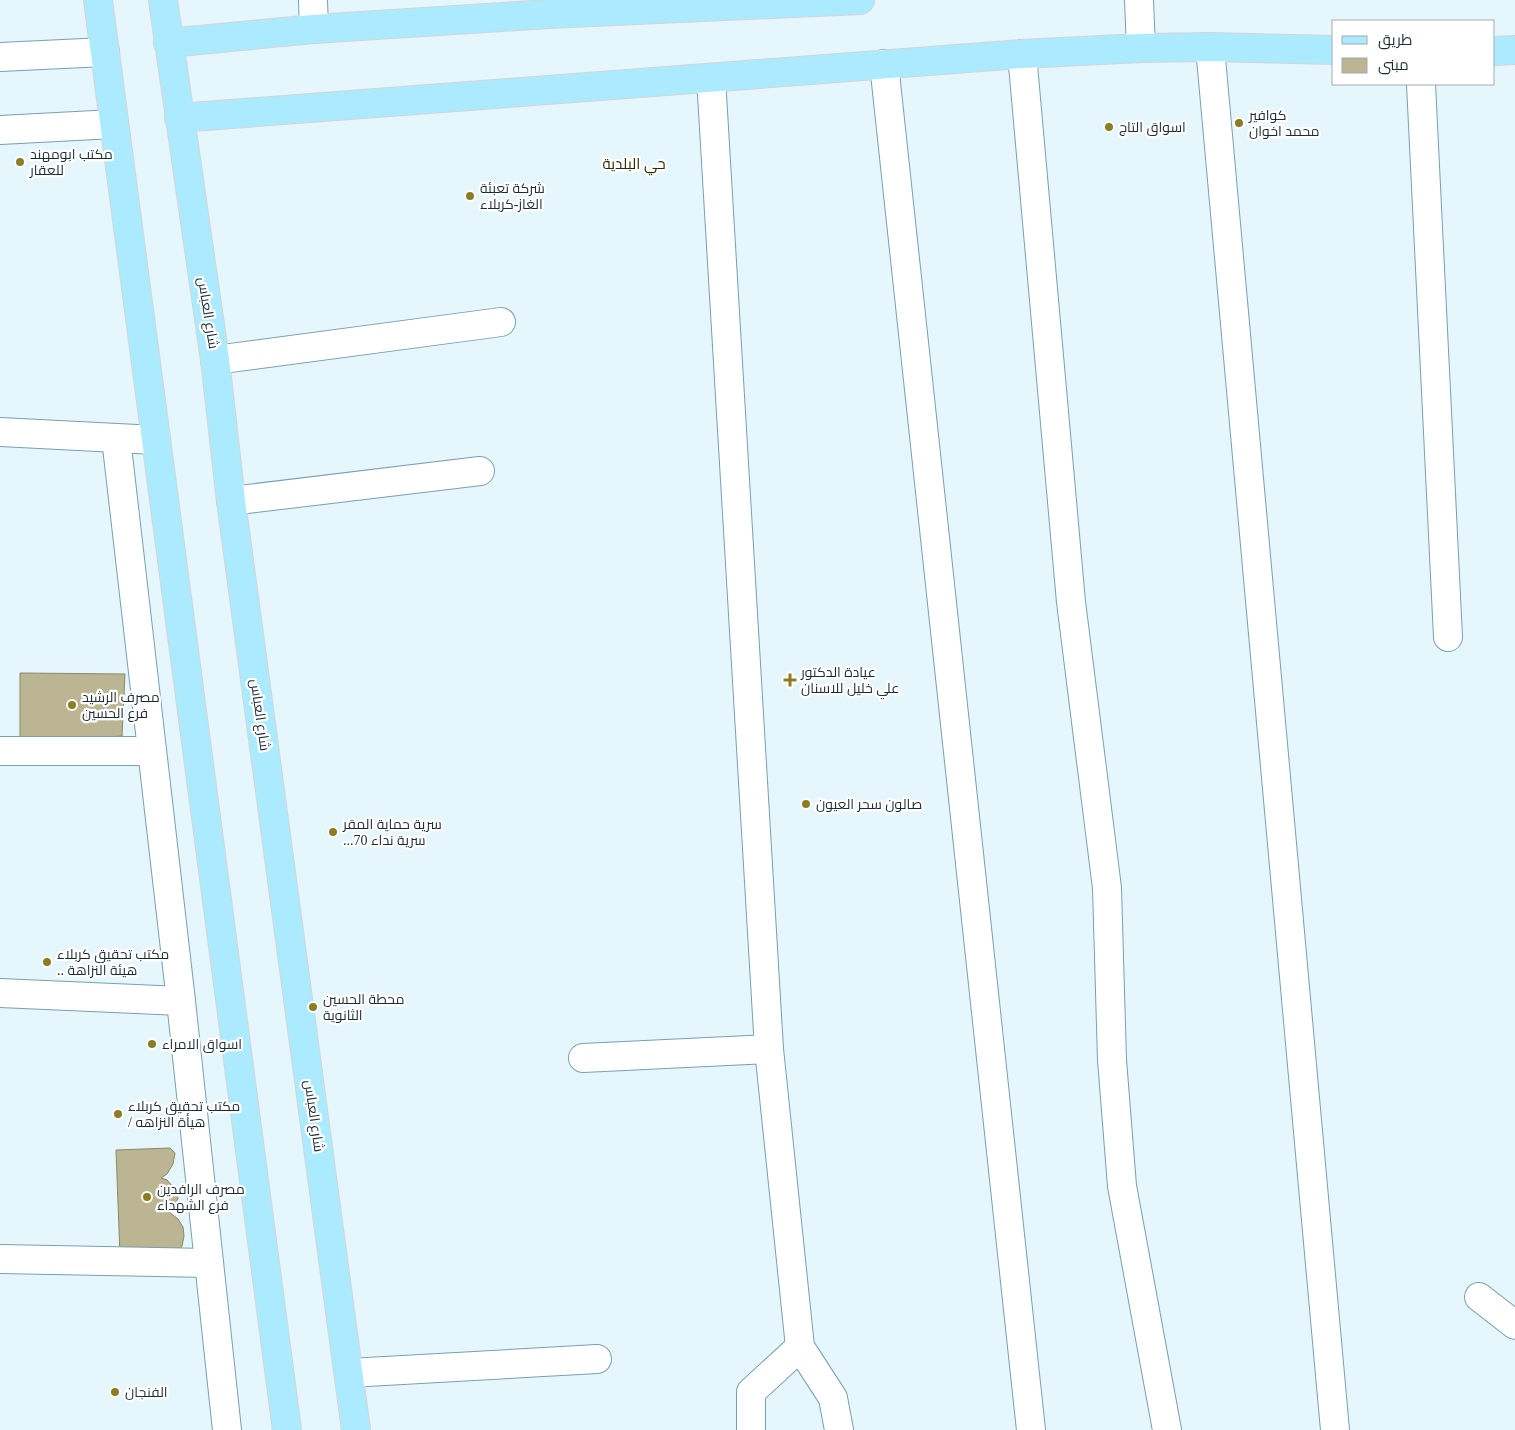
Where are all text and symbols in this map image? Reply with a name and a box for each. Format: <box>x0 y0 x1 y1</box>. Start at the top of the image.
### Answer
legend <box>1332 20 1495 85</box>
text: طريق <box>1378 32 1412 50</box>
text: مبنى <box>1378 57 1409 75</box>
place label: كوافير محمد اخوان <box>1248 108 1320 139</box>
marker: كوافير محمد اخوان <box>1233 117 1245 129</box>
place label: اسواق التاج <box>1119 120 1186 136</box>
marker: اسواق التاج <box>1103 121 1115 133</box>
place label: مكتب ابومهند للعقار <box>29 147 113 178</box>
marker: مكتب ابومهند للعقار <box>14 156 26 168</box>
district label: حي البلدية <box>602 156 666 176</box>
place label: شركة تعبئة الغاز-كربلاء <box>480 181 545 212</box>
marker: شركة تعبئة الغاز-كربلاء <box>464 190 476 202</box>
street label: شارع العباس <box>194 276 221 350</box>
place label: عيادة الدكتور علي خليل للاسنان <box>800 665 899 700</box>
marker: عيادة الدكتور علي خليل للاسنان <box>783 673 797 687</box>
street label: شارع العباس <box>247 678 272 752</box>
place label: مصرف الرشيد فرع الحسين <box>82 690 160 722</box>
marker: مصرف الرشيد فرع الحسين <box>66 699 78 711</box>
place label: صالون سحر العيون <box>816 797 922 812</box>
marker: صالون سحر العيون <box>800 798 812 810</box>
place label: سرية حماية المقر ...سرية نداء 70 <box>342 817 442 848</box>
marker: سرية حماية المقر ...سرية نداء 70 <box>327 826 339 838</box>
place label: مكتب تحقيق كربلاء .. هيئة النزاهة <box>57 947 169 978</box>
marker: مكتب تحقيق كربلاء .. هيئة النزاهة <box>41 956 53 968</box>
place label: محطة الحسين الثانوية <box>323 992 405 1023</box>
marker: محطة الحسين الثانوية <box>307 1001 319 1013</box>
place label: اسواق الامراء <box>162 1037 242 1053</box>
marker: اسواق الامراء <box>146 1038 158 1050</box>
street label: شارع العباس <box>301 1079 326 1153</box>
place label: مكتب تحقيق كربلاء / هيأة النزاهه <box>128 1099 240 1130</box>
marker: مكتب تحقيق كربلاء / هيأة النزاهه <box>112 1108 124 1120</box>
place label: مصرف الرافدين فرع الشهداء <box>157 1182 245 1214</box>
marker: مصرف الرافدين فرع الشهداء <box>141 1191 153 1203</box>
place label: الفنجان <box>125 1385 168 1400</box>
marker: الفنجان <box>109 1386 121 1398</box>

